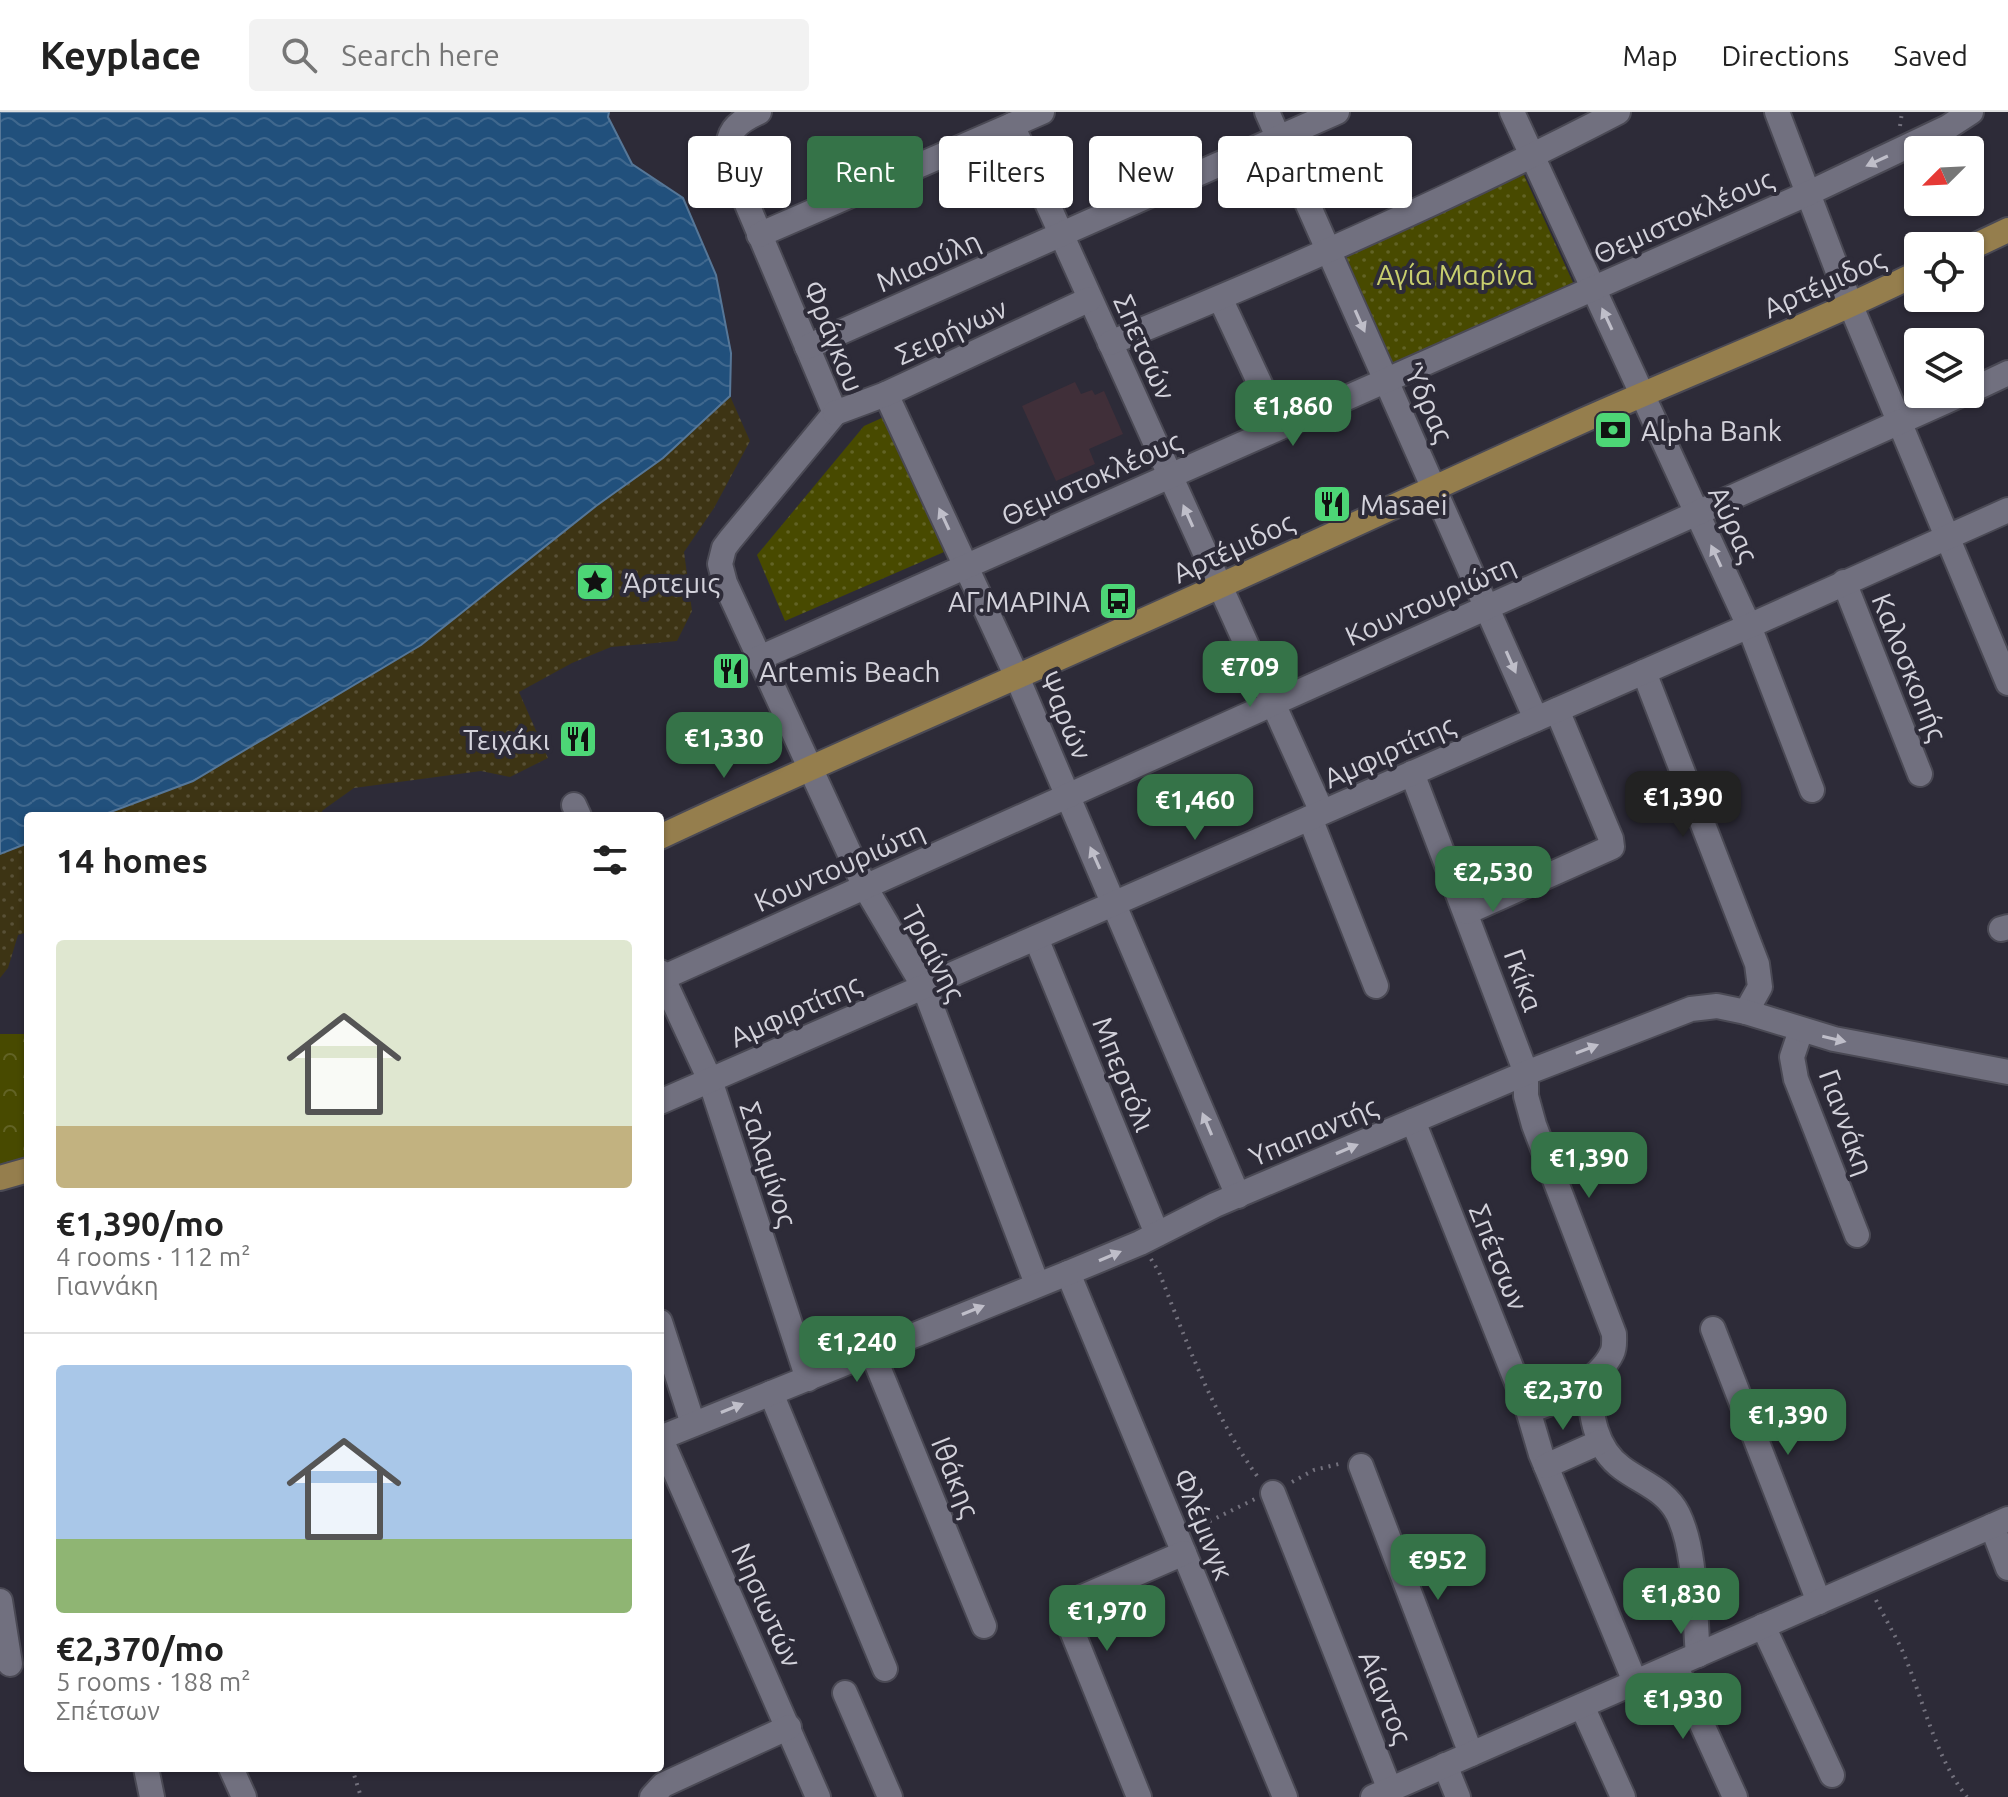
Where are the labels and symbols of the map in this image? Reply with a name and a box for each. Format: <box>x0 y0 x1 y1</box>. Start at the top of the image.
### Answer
north arrow <box>1904 136 1984 216</box>
one-way arrow <box>1866 154 1889 167</box>
street label: Θεμιστοκλέους <box>1588 162 1778 270</box>
street label: Μιαούλη <box>871 224 985 298</box>
street label: Αρτέμιδος <box>1758 242 1890 324</box>
park label: Αγία Μαρίνα <box>1377 259 1534 290</box>
street label: Φράγκου <box>798 276 870 396</box>
street label: Σπετσών <box>1108 290 1182 405</box>
street label: Σειρήνων <box>890 291 1012 370</box>
one-way arrow <box>1600 308 1614 331</box>
one-way arrow <box>1353 310 1366 333</box>
street label: Ύδρας <box>1397 358 1460 447</box>
pin: €1,860 <box>1228 380 1358 448</box>
bank icon: Alpha Bank <box>1592 409 1634 451</box>
place label: Alpha Bank <box>1641 415 1782 446</box>
street label: Θεμιστοκλέους <box>996 424 1186 532</box>
street label: Αύρας <box>1702 481 1765 568</box>
restaurant icon: Masaei <box>1311 483 1353 525</box>
place label: Masaei <box>1360 489 1448 520</box>
one-way arrow <box>1181 504 1194 527</box>
street label: Αρτέμιδος <box>1168 505 1299 589</box>
one-way arrow <box>937 507 950 531</box>
one-way arrow <box>1709 544 1723 567</box>
street label: Κουντουριώτη <box>1340 549 1520 651</box>
place icon: Άρτεμις <box>574 561 616 603</box>
place label: Άρτεμις <box>623 567 720 599</box>
bus stop icon: ΑΓ.ΜΑΡΙΝΑ <box>1097 580 1139 622</box>
place label: ΑΓ.ΜΑΡΙΝΑ <box>948 586 1090 617</box>
street label: Καλοσκοπής <box>1865 589 1954 746</box>
pin: €709 <box>1203 641 1297 709</box>
restaurant icon: Artemis Beach <box>710 650 752 692</box>
one-way arrow <box>1504 650 1517 673</box>
place label: Artemis Beach <box>759 656 940 687</box>
street label: Ψαρών <box>1034 666 1099 764</box>
street label: Αμφιρτίτης <box>1319 708 1460 794</box>
pin: €1,330 <box>659 712 789 780</box>
restaurant icon: Τειχάκι <box>557 718 599 760</box>
place label: Τειχάκι <box>463 724 550 755</box>
pin: €1,390 <box>1618 771 1748 839</box>
pin: €1,460 <box>1130 774 1260 842</box>
street label: Κουντουριώτη <box>749 815 929 917</box>
pin: €2,530 <box>1428 846 1558 914</box>
one-way arrow <box>1089 847 1102 870</box>
street label: Τριαίνης <box>895 900 972 1007</box>
street label: Γκίκα <box>1498 945 1550 1016</box>
street label: Αμφιρτίτης <box>725 967 866 1053</box>
street label: Μπερτόλι <box>1087 1012 1161 1136</box>
one-way arrow <box>1822 1033 1847 1045</box>
one-way arrow <box>1575 1043 1599 1056</box>
street label: Γιαννάκη <box>1814 1065 1880 1179</box>
street label: Υπαπαντής <box>1244 1090 1382 1173</box>
street label: Σαλαμίνος <box>733 1098 804 1231</box>
one-way arrow <box>1201 1112 1214 1136</box>
pin: €1,390 <box>1524 1132 1654 1200</box>
one-way arrow <box>1335 1143 1359 1156</box>
street label: Σπέτσων <box>1464 1199 1534 1315</box>
one-way arrow <box>1098 1249 1121 1262</box>
one-way arrow <box>961 1304 985 1317</box>
pin: €1,240 <box>792 1316 922 1384</box>
pin: €2,370 <box>1498 1364 1628 1432</box>
pin: €1,390 <box>1723 1389 1853 1457</box>
one-way arrow <box>720 1402 744 1415</box>
street label: Ιθάκης <box>925 1432 986 1522</box>
street label: Φλέμινγκ <box>1168 1464 1240 1584</box>
pin: €952 <box>1391 1534 1485 1602</box>
street label: Νησιωτών <box>726 1538 808 1672</box>
pin: €1,830 <box>1616 1568 1746 1636</box>
pin: €1,970 <box>1042 1585 1172 1653</box>
street label: Αίαντος <box>1352 1646 1419 1749</box>
pin: €1,930 <box>1618 1673 1748 1741</box>

